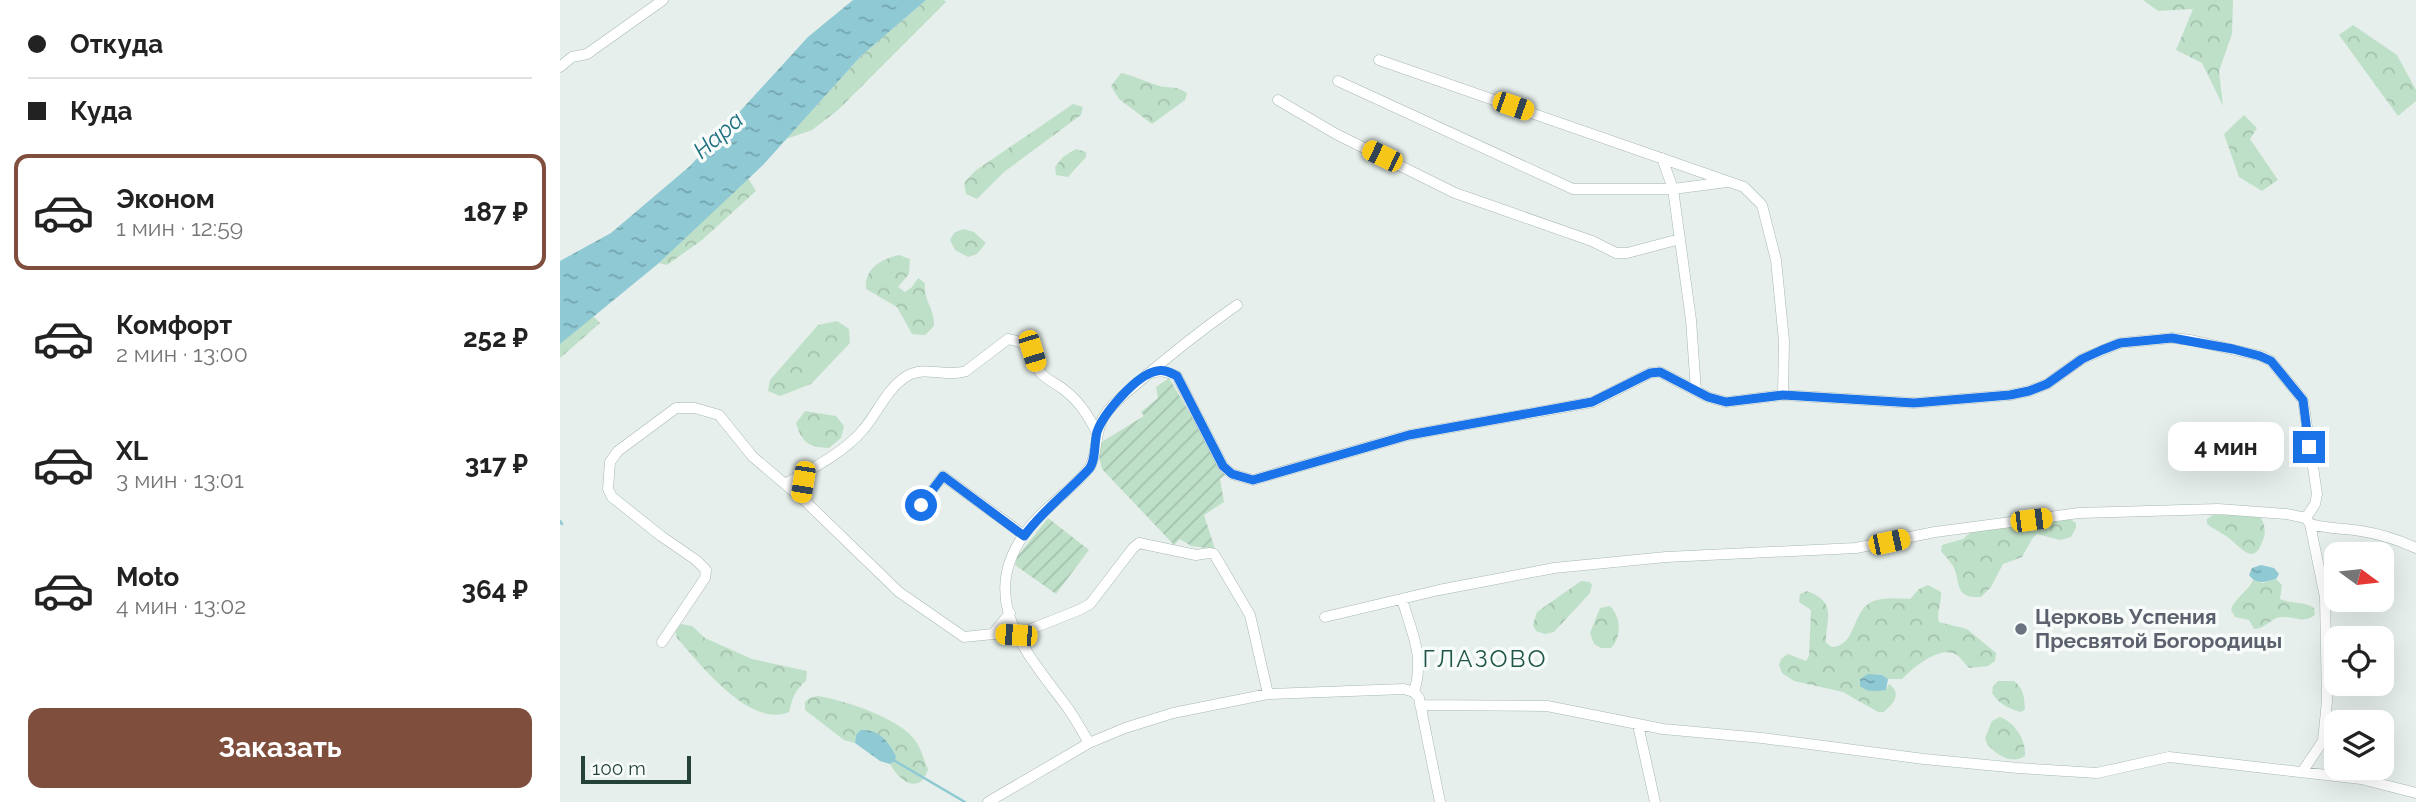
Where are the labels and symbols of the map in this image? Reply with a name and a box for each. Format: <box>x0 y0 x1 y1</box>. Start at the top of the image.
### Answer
car <box>1490 89 1537 123</box>
water label: Нара <box>687 105 748 164</box>
car <box>1359 137 1406 175</box>
car <box>1016 328 1049 374</box>
callout: 4 мин <box>2169 422 2284 472</box>
route end <box>2293 431 2325 463</box>
car <box>790 460 817 504</box>
route start <box>905 489 937 521</box>
car <box>2009 507 2054 533</box>
car <box>1867 527 1912 557</box>
north arrow <box>2324 542 2394 612</box>
place label: Церковь Успения Пресвятой Богородицы <box>2035 604 2282 653</box>
marker: Церковь Успения Пресвятой Богородицы <box>2013 621 2029 637</box>
car <box>995 623 1038 647</box>
district label: ГЛАЗОВО <box>1422 644 1548 673</box>
scale bar <box>581 753 691 785</box>

